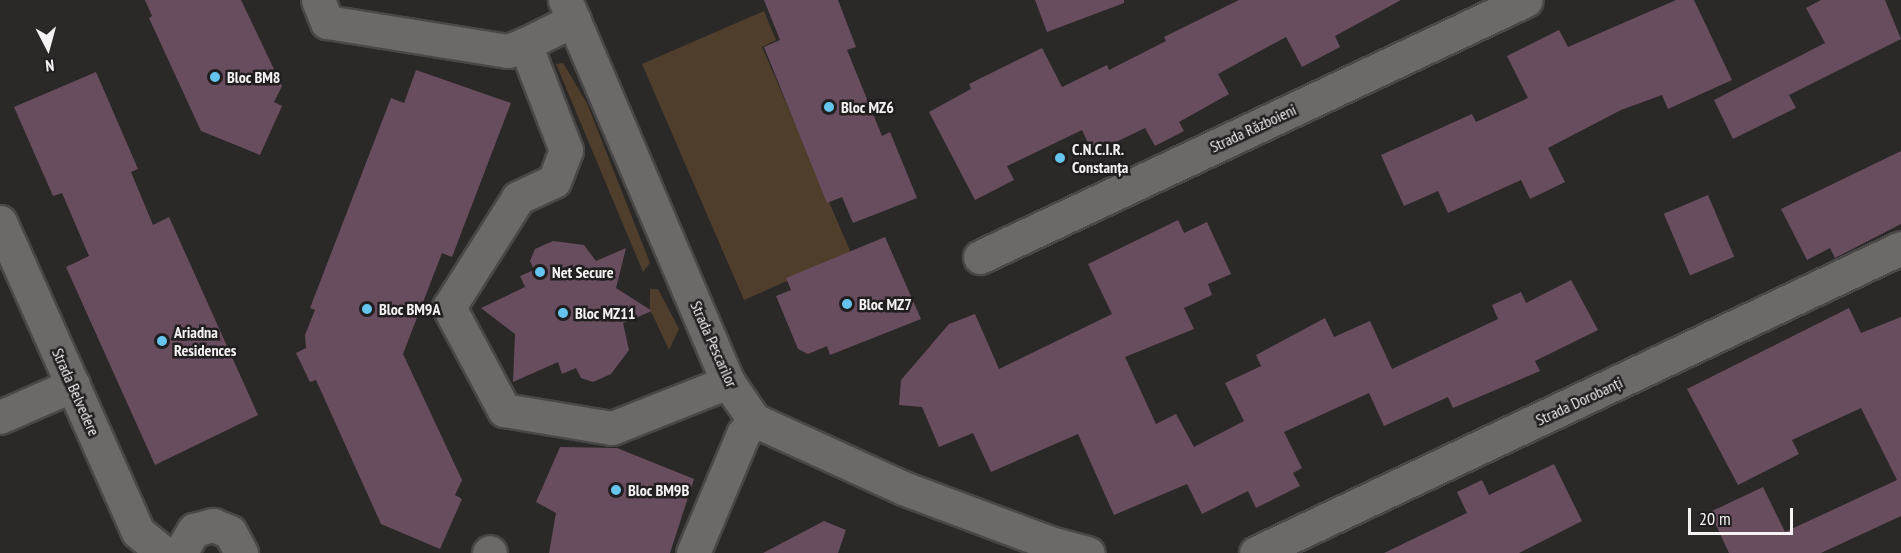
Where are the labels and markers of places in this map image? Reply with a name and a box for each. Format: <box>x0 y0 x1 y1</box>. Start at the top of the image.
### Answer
place label: Bloc BM8 <box>227 67 281 87</box>
marker: Bloc BM8 <box>208 70 222 84</box>
place label: Bloc MZ6 <box>841 97 894 117</box>
marker: Bloc MZ6 <box>822 100 836 114</box>
place label: C.N.C.I.R. Constanța <box>1072 139 1128 177</box>
marker: C.N.C.I.R. Constanța <box>1053 151 1067 165</box>
place label: Net Secure <box>552 262 614 282</box>
marker: Net Secure <box>533 265 547 279</box>
place label: Bloc MZ7 <box>859 294 912 314</box>
marker: Bloc MZ7 <box>840 297 854 311</box>
place label: Bloc BM9A <box>379 299 441 319</box>
marker: Bloc BM9A <box>360 302 374 316</box>
place label: Bloc MZ11 <box>575 303 636 323</box>
marker: Bloc MZ11 <box>556 306 570 320</box>
place label: Ariadna Residences <box>174 322 236 360</box>
marker: Ariadna Residences <box>155 334 169 348</box>
place label: Bloc BM9B <box>628 480 690 500</box>
marker: Bloc BM9B <box>609 483 623 497</box>

